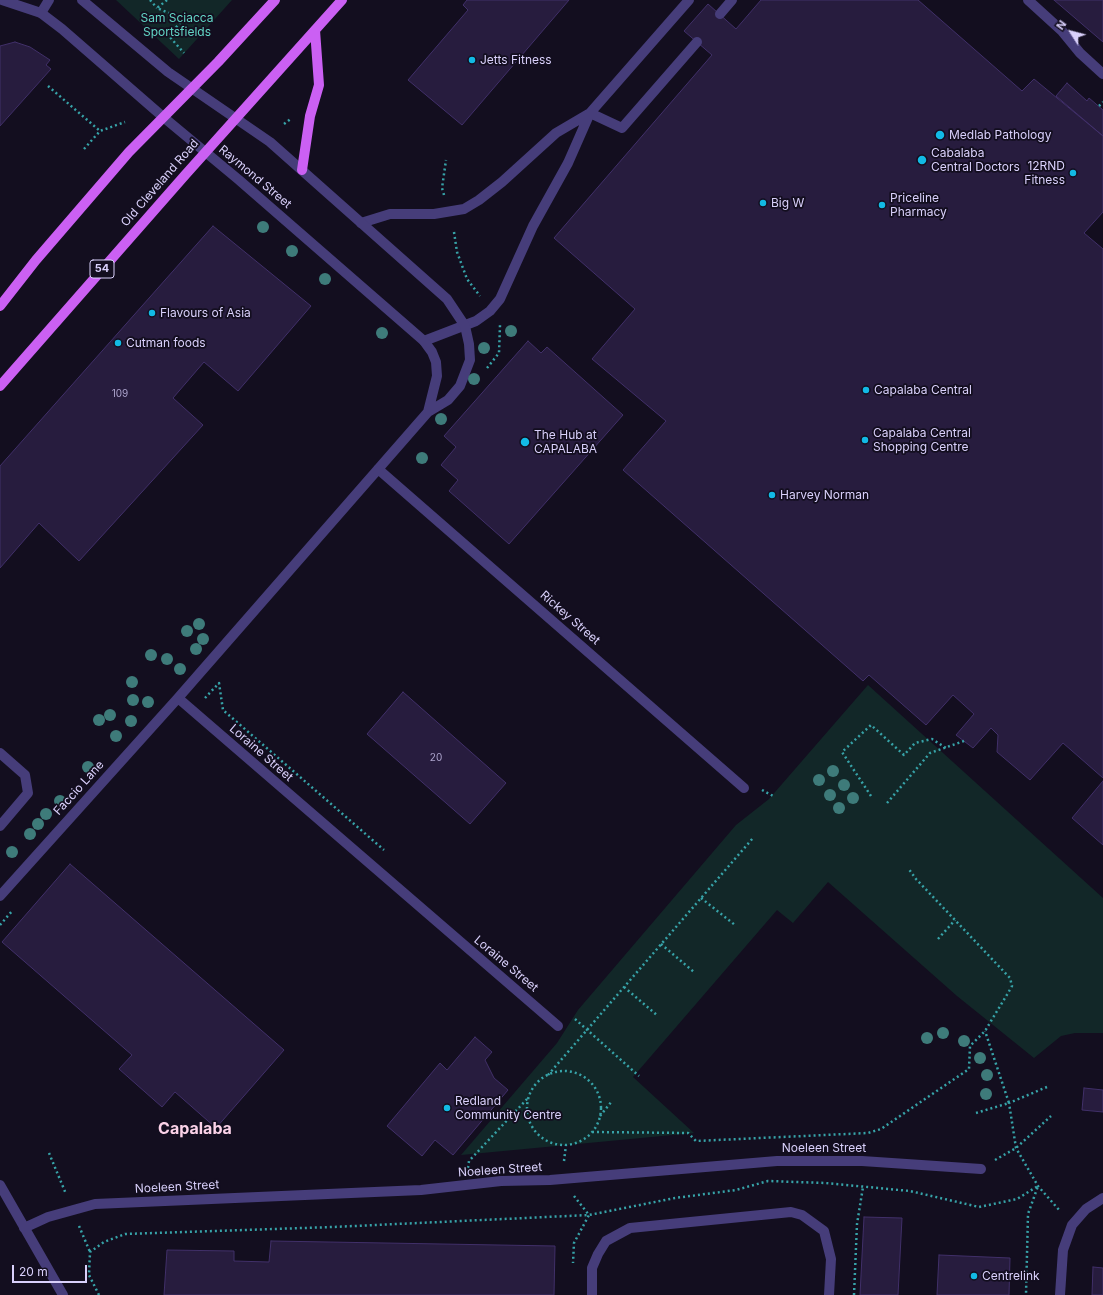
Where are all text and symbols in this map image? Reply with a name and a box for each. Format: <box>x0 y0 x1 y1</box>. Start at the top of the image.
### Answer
park label: Sam Sciacca Sportsfields <box>140 11 214 39</box>
north arrow <box>1051 12 1091 52</box>
text: N <box>1053 17 1069 32</box>
place label: Jetts Fitness <box>480 53 552 67</box>
marker: Jetts Fitness <box>467 55 477 65</box>
place label: Medlab Pathology <box>949 128 1051 142</box>
marker: Medlab Pathology <box>934 129 946 141</box>
street label: Old Cleveland Road <box>118 136 202 230</box>
street label: Raymond Street <box>216 142 294 212</box>
place label: Cabalaba Central Doctors <box>931 146 1020 174</box>
marker: Cabalaba Central Doctors <box>916 154 928 166</box>
place label: 12RND Fitness <box>1024 159 1065 187</box>
marker: 12RND Fitness <box>1068 168 1078 178</box>
place label: Priceline Pharmacy <box>890 191 947 219</box>
place label: Big W <box>771 196 804 210</box>
marker: Big W <box>758 198 768 208</box>
marker: Priceline Pharmacy <box>877 200 887 210</box>
road number: 54 <box>90 260 114 278</box>
place label: Flavours of Asia <box>160 306 251 320</box>
marker: Flavours of Asia <box>147 308 157 318</box>
place label: Cutman foods <box>126 336 206 350</box>
marker: Cutman foods <box>113 338 123 348</box>
place label: Capalaba Central <box>874 383 972 397</box>
marker: Capalaba Central <box>861 385 871 395</box>
house number: 109 <box>112 388 128 400</box>
place label: Capalaba Central Shopping Centre <box>873 426 971 454</box>
place label: The Hub at CAPALABA <box>534 428 597 456</box>
marker: Capalaba Central Shopping Centre <box>860 435 870 445</box>
marker: The Hub at CAPALABA <box>519 436 531 448</box>
place label: Harvey Norman <box>780 488 869 502</box>
marker: Harvey Norman <box>767 490 777 500</box>
street label: Rickey Street <box>537 588 603 648</box>
street label: Loraine Street <box>226 721 296 785</box>
house number: 20 <box>430 752 442 764</box>
street label: Faccio Lane <box>51 758 107 818</box>
street label: Loraine Street <box>471 933 541 995</box>
place label: Redland Community Centre <box>455 1094 561 1122</box>
marker: Redland Community Centre <box>442 1103 452 1113</box>
district label: Capalaba <box>158 1119 232 1139</box>
street label: Noeleen Street <box>782 1141 866 1155</box>
street label: Noeleen Street <box>457 1160 543 1180</box>
street label: Noeleen Street <box>134 1178 220 1196</box>
scale bar <box>14 1257 89 1283</box>
text: 20 m <box>19 1264 48 1279</box>
place label: Centrelink <box>982 1269 1040 1283</box>
marker: Centrelink <box>969 1271 979 1281</box>

